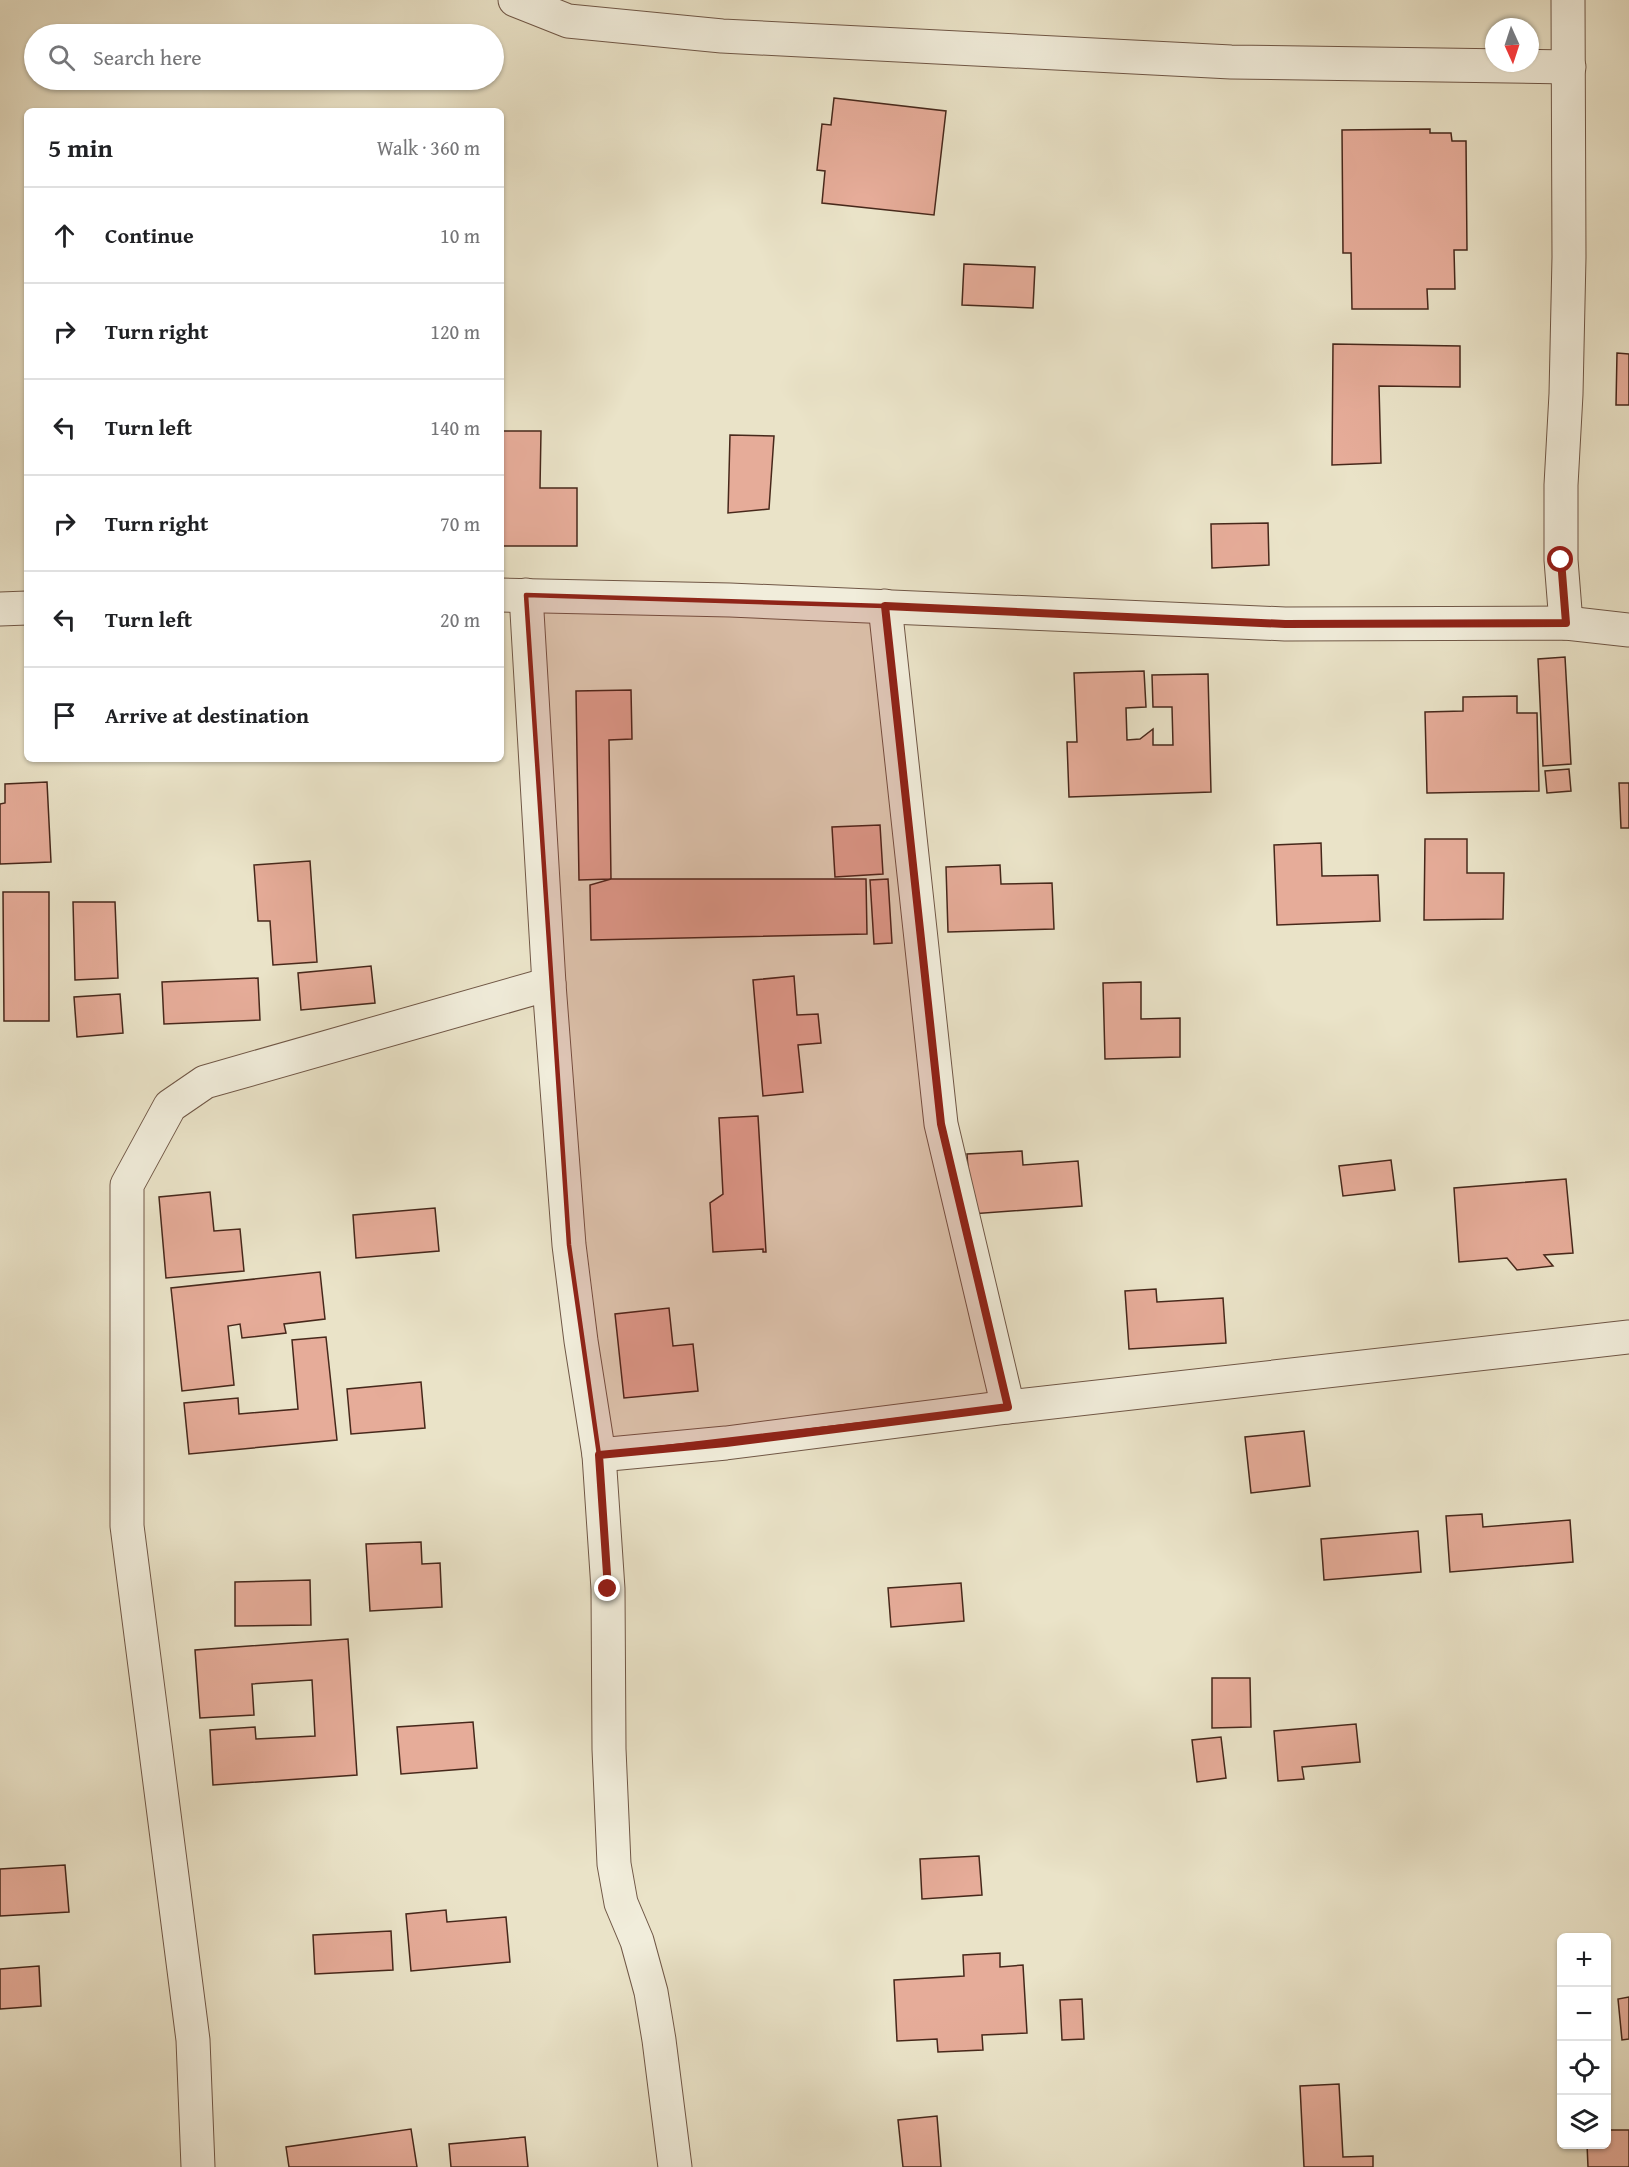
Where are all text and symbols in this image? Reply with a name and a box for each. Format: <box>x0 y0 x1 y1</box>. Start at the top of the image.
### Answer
north arrow <box>1485 18 1539 72</box>
search box <box>24 24 504 90</box>
icon: search <box>45 41 78 74</box>
text: Search here <box>93 41 202 73</box>
text: 5 min <box>48 128 113 167</box>
text: Walk · 360 m <box>377 133 480 162</box>
icon: ahead <box>48 219 81 252</box>
text: Continue <box>105 219 194 251</box>
text: 10 m <box>440 221 480 250</box>
icon: right <box>48 315 81 348</box>
text: Turn right <box>105 315 208 347</box>
text: 120 m <box>430 317 480 346</box>
icon: left <box>48 411 81 444</box>
text: Turn left <box>105 411 192 443</box>
text: 140 m <box>430 413 480 442</box>
icon: right <box>48 507 81 540</box>
text: Turn right <box>105 507 208 539</box>
text: 70 m <box>440 509 480 538</box>
route start <box>1547 546 1573 572</box>
icon: left <box>48 603 81 636</box>
text: Turn left <box>105 603 192 635</box>
text: 20 m <box>440 605 480 634</box>
icon: arrive <box>48 699 81 732</box>
text: Arrive at destination <box>105 699 309 731</box>
route end <box>594 1575 620 1601</box>
map controls <box>1557 1933 1611 2149</box>
button: + <box>1557 1933 1611 1987</box>
button: − <box>1557 1987 1611 2041</box>
button: locate <box>1557 2041 1611 2095</box>
button: layers <box>1557 2095 1611 2149</box>

